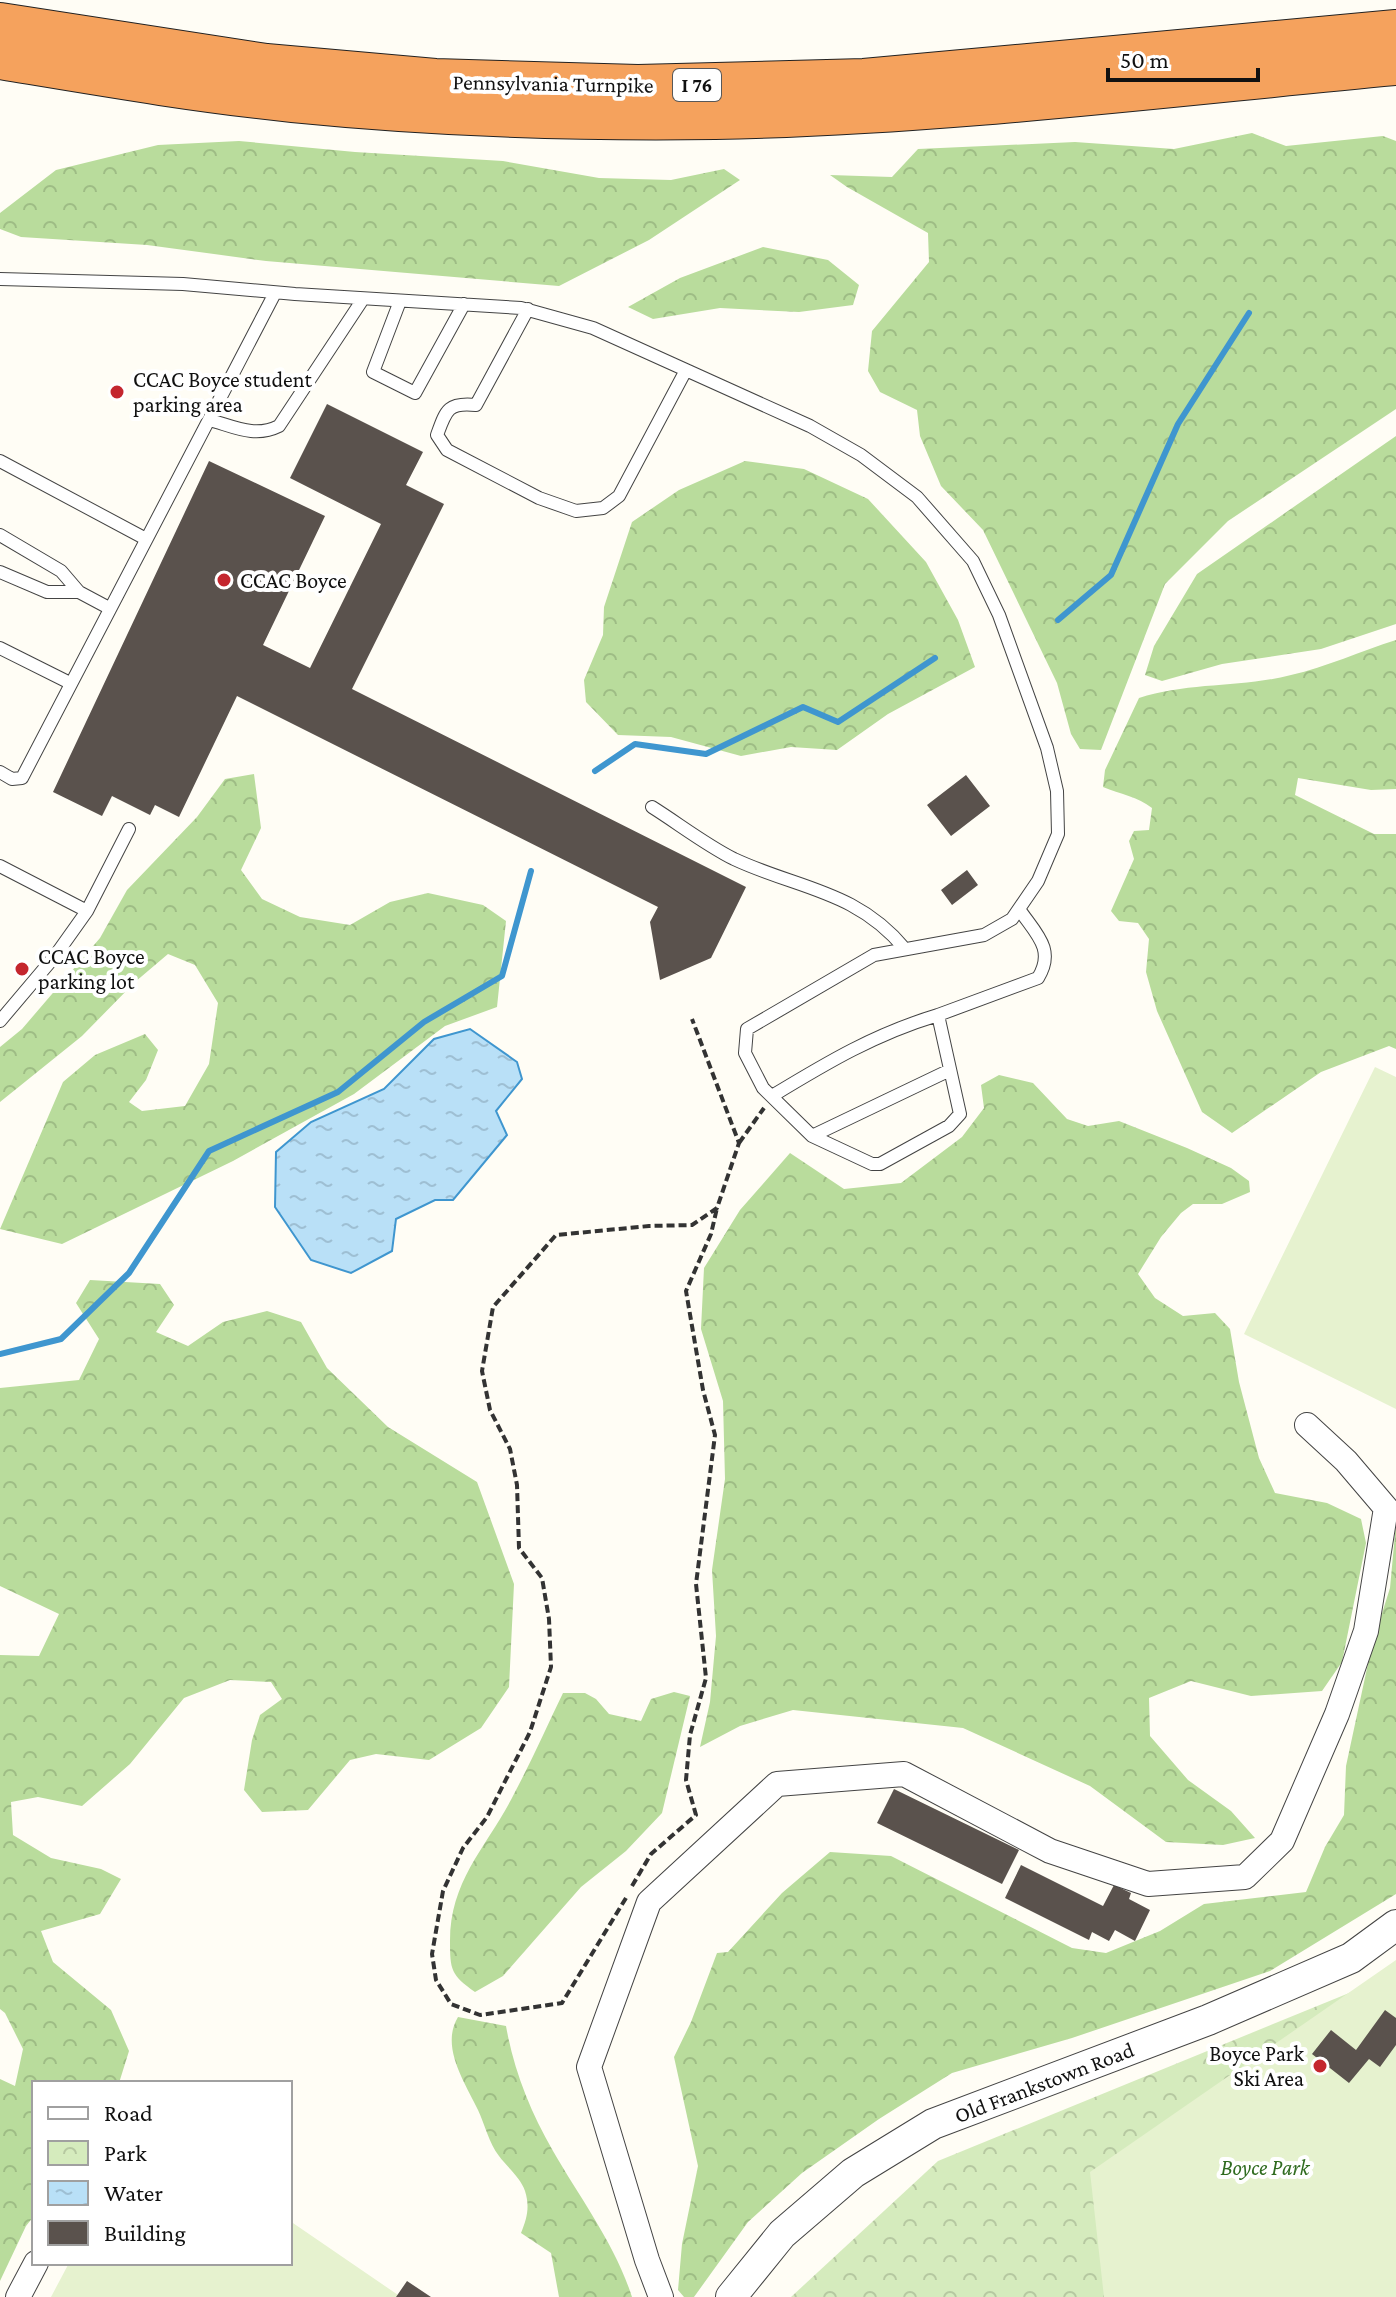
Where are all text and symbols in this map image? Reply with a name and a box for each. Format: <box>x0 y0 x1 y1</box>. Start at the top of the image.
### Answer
scale bar <box>1108 32 1258 82</box>
text: 50 m <box>1120 46 1169 73</box>
street label: Pennsylvania Turnpike <box>452 69 654 98</box>
road number: I 76 <box>673 69 721 101</box>
place label: CCAC Boyce student parking area <box>133 367 312 417</box>
marker: CCAC Boyce student parking area <box>108 383 126 401</box>
place label: CCAC Boyce <box>240 568 347 593</box>
marker: CCAC Boyce <box>215 571 233 589</box>
place label: CCAC Boyce parking lot <box>38 944 145 994</box>
marker: CCAC Boyce parking lot <box>13 960 31 978</box>
street label: Old Frankstown Road <box>951 2037 1138 2128</box>
place label: Boyce Park Ski Area <box>1209 2041 1304 2091</box>
marker: Boyce Park Ski Area <box>1311 2057 1329 2075</box>
legend <box>32 2081 292 2265</box>
text: Road <box>104 2099 153 2126</box>
text: Park <box>104 2139 147 2166</box>
park label: Boyce Park <box>1221 2155 1311 2180</box>
text: Water <box>104 2179 163 2206</box>
text: Building <box>104 2219 186 2246</box>

